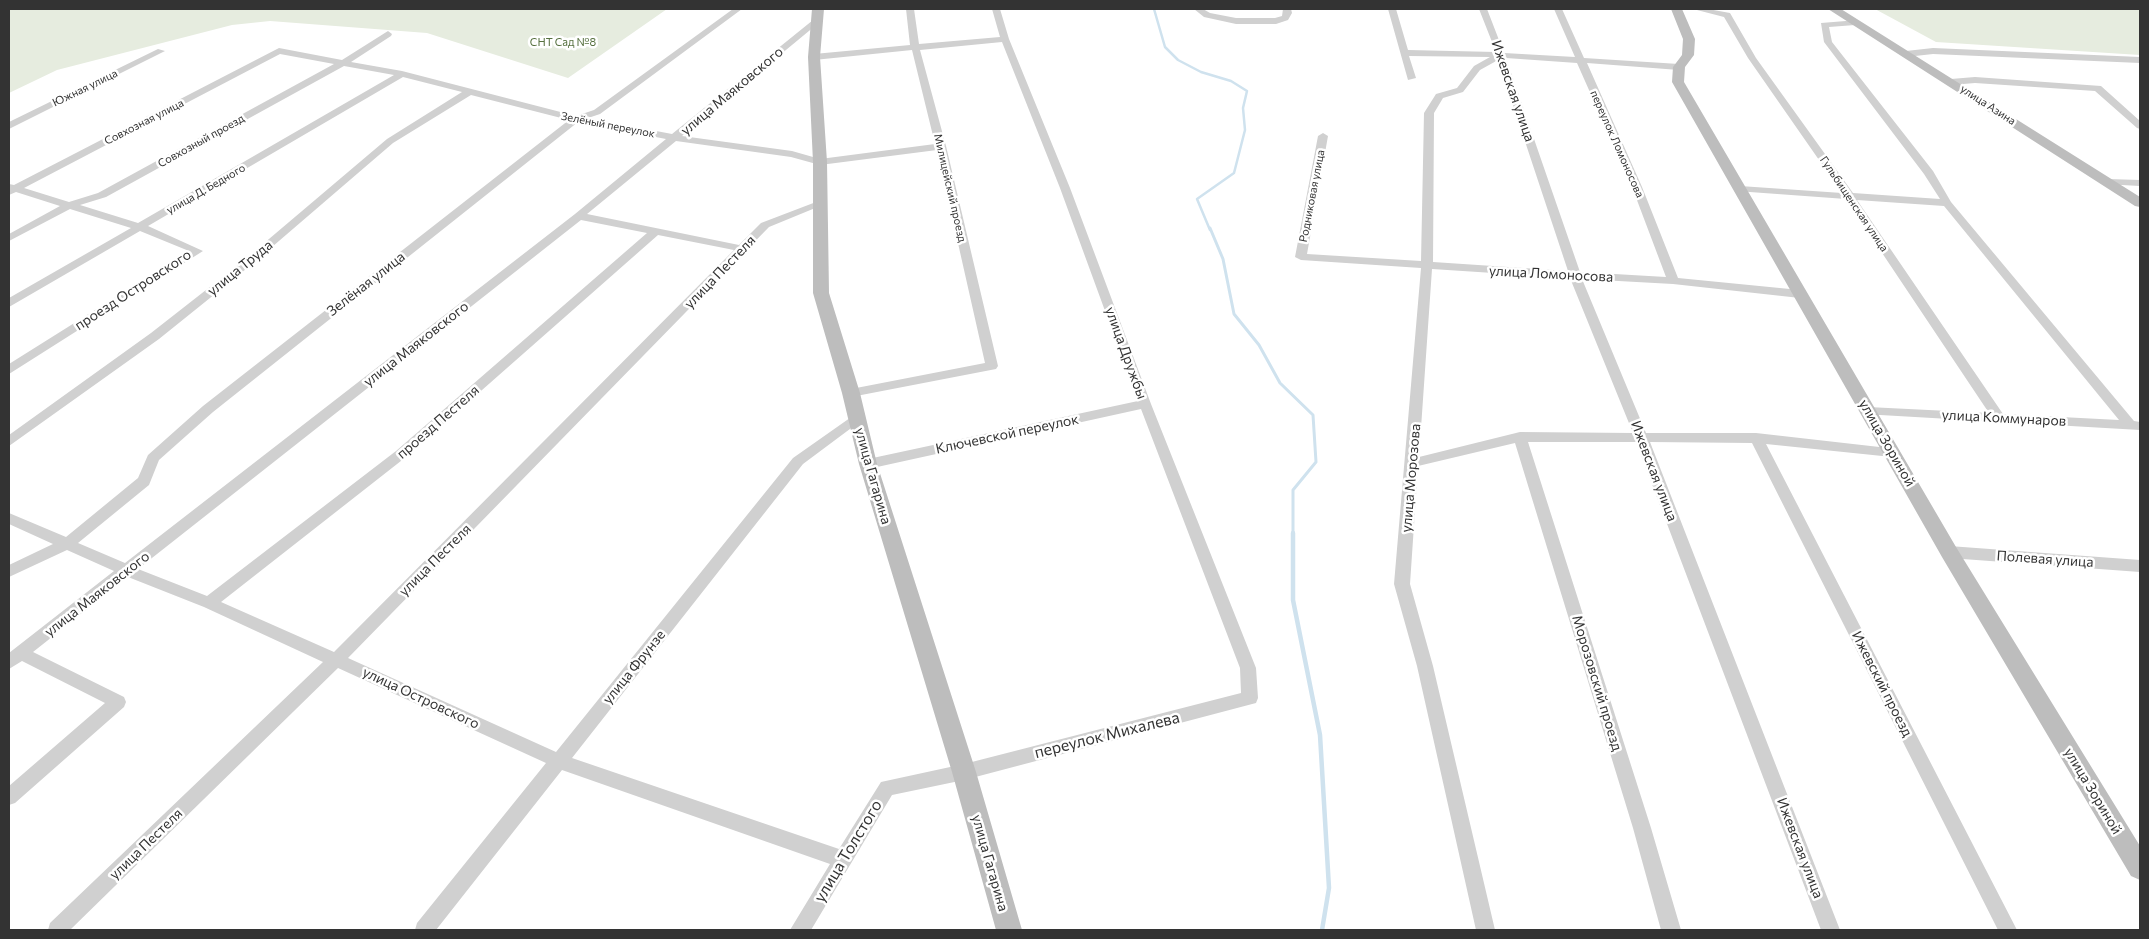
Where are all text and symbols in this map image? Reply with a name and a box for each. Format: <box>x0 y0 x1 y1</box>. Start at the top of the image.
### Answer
park label: СНТ Сад №8 <box>530 35 596 49</box>
street label: Ижевская улица <box>1488 38 1538 144</box>
street label: улица Маяковского <box>677 43 787 139</box>
street label: Южная улица <box>50 67 120 109</box>
street label: улица Азина <box>1958 82 2018 128</box>
street label: переулок Ломоносова <box>1587 88 1647 200</box>
street label: Совхозная улица <box>102 96 186 148</box>
street label: Зелёный переулок <box>560 109 656 141</box>
street label: Совхозный проезд <box>155 112 247 170</box>
street label: Милицейский проезд <box>931 132 969 244</box>
street label: Родниковая улица <box>1297 149 1327 243</box>
street label: Гульбищенская улица <box>1817 154 1891 254</box>
street label: улица Д. Бедного <box>164 161 248 217</box>
street label: улица Пестеля <box>681 232 759 312</box>
street label: улица Труда <box>204 237 276 299</box>
street label: проезд Островского <box>72 246 194 334</box>
street label: Зелёная улица <box>324 248 408 320</box>
street label: улица Ломоносова <box>1488 262 1614 286</box>
street label: улица Маяковского <box>360 298 472 390</box>
street label: улица Дружбы <box>1102 305 1150 401</box>
street label: проезд Пестеля <box>393 382 483 462</box>
street label: улица Зориной <box>1855 396 1919 490</box>
street label: улица Коммунаров <box>1941 406 2067 430</box>
street label: Ключевской переулок <box>934 411 1080 457</box>
street label: Ижевская улица <box>1627 418 1681 524</box>
street label: улица Морозова <box>1398 423 1424 533</box>
street label: улица Гагарина <box>851 426 895 526</box>
street label: улица Пестеля <box>395 520 475 600</box>
street label: Полевая улица <box>1996 547 2094 571</box>
street label: улица Маяковского <box>41 548 153 640</box>
street label: Морозовский проезд <box>1568 613 1626 753</box>
street label: улица Фрунзе <box>599 627 669 707</box>
street label: Ижевский проезд <box>1848 628 1916 740</box>
street label: улица Островского <box>360 664 482 732</box>
street label: переулок Михалева <box>1032 708 1182 762</box>
street label: улица Зориной <box>2061 745 2125 837</box>
street label: Ижевская улица <box>1773 795 1827 901</box>
street label: улица Толстого <box>810 796 886 906</box>
street label: улица Пестеля <box>106 805 186 883</box>
street label: улица Гагарина <box>968 813 1012 913</box>

